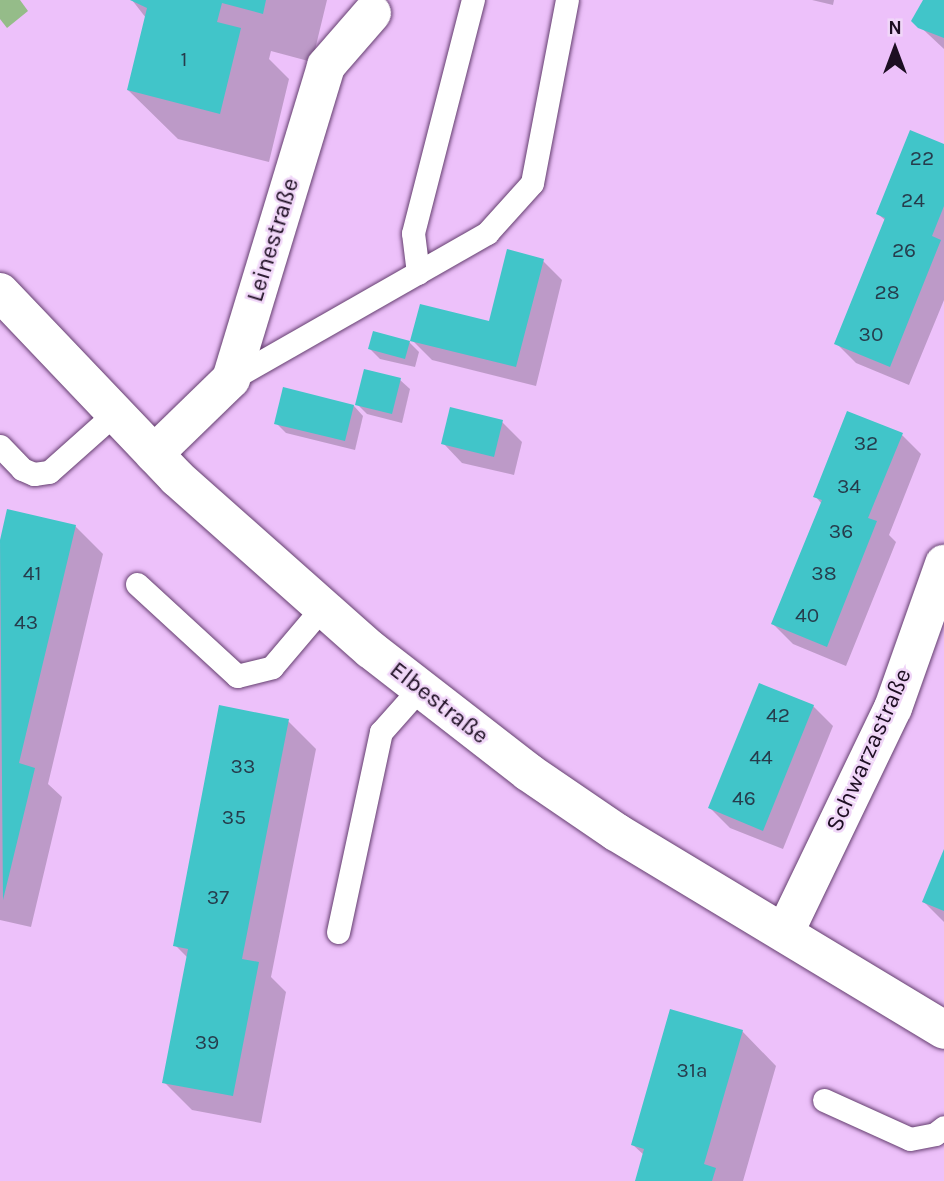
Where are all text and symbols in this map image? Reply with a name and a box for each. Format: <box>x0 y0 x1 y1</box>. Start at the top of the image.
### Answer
north arrow <box>860 14 930 84</box>
text: N <box>888 17 902 39</box>
house number: 1 <box>181 46 187 72</box>
house number: 22 <box>910 145 934 171</box>
street label: Leinestraße <box>241 175 305 305</box>
house number: 24 <box>901 187 925 213</box>
house number: 26 <box>892 237 916 263</box>
house number: 28 <box>874 279 900 305</box>
house number: 30 <box>859 321 883 347</box>
house number: 32 <box>854 430 878 456</box>
house number: 34 <box>837 473 861 499</box>
house number: 36 <box>829 518 853 544</box>
house number: 41 <box>23 560 41 586</box>
house number: 38 <box>811 560 837 586</box>
house number: 40 <box>795 602 819 628</box>
house number: 43 <box>14 609 38 635</box>
street label: Elbestraße <box>384 656 494 750</box>
street label: Schwarzastraße <box>820 664 918 836</box>
house number: 42 <box>766 702 790 728</box>
house number: 44 <box>749 744 773 770</box>
house number: 33 <box>231 753 255 779</box>
house number: 46 <box>732 785 756 811</box>
house number: 35 <box>222 804 246 830</box>
house number: 37 <box>207 884 229 910</box>
house number: 39 <box>195 1029 219 1055</box>
house number: 31a <box>677 1057 707 1083</box>

